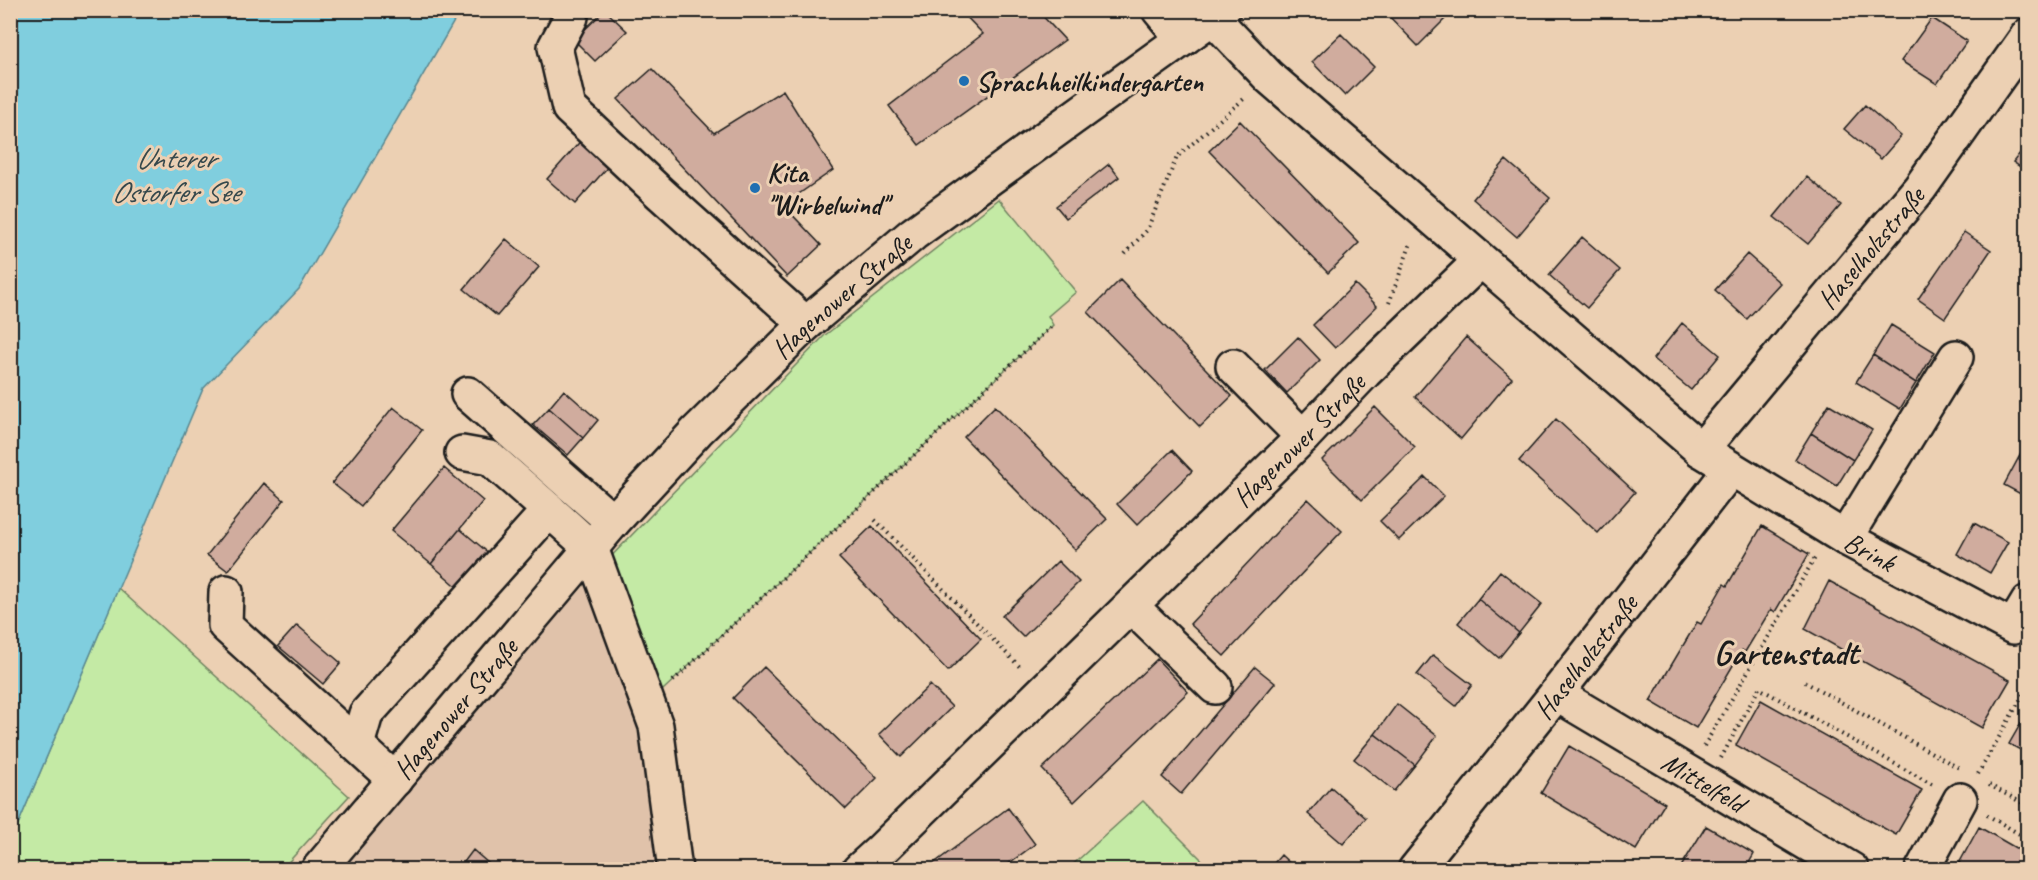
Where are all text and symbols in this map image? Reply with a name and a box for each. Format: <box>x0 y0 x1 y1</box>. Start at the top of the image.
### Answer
place label: Sprachheilkindergarten <box>976 64 1204 99</box>
marker: Sprachheilkindergarten <box>957 74 971 88</box>
water label: Unterer Ostorfer See <box>111 139 243 211</box>
place label: Kita "Wirbelwind" <box>767 155 894 222</box>
street label: Haselholzstraße <box>1809 178 1933 316</box>
marker: Kita "Wirbelwind" <box>748 181 762 195</box>
street label: Hagenower Straße <box>764 225 920 366</box>
street label: Hagenower Straße <box>1225 365 1374 515</box>
street label: Brink <box>1838 524 1903 580</box>
street label: Haselholzstraße <box>1526 586 1646 726</box>
street label: Hagenower Straße <box>386 629 526 786</box>
district label: Gartenstadt <box>1714 631 1862 674</box>
street label: Mittelfeld <box>1655 744 1755 823</box>

